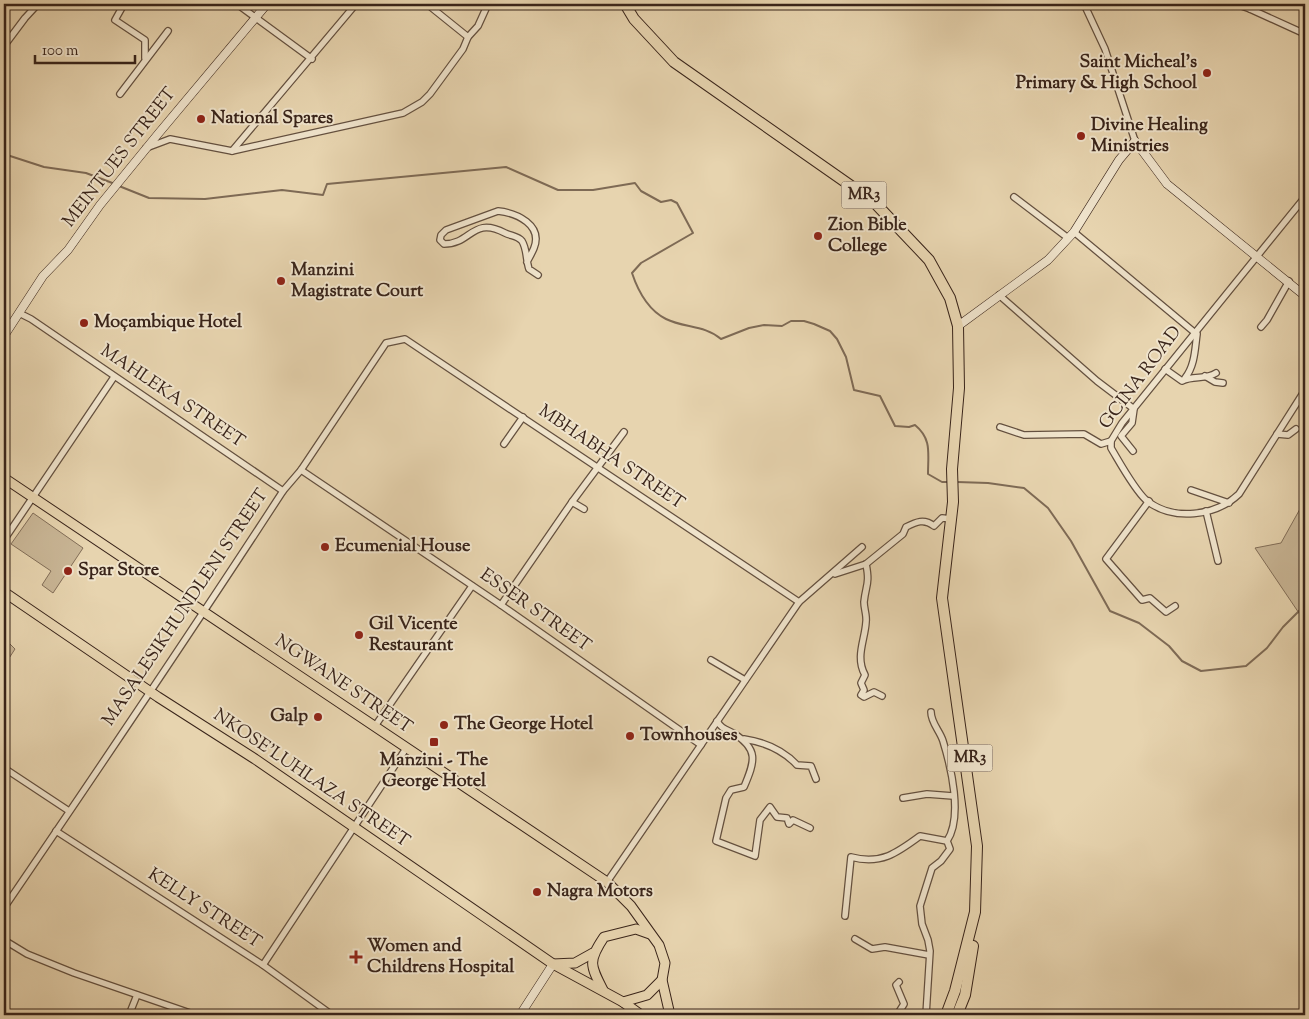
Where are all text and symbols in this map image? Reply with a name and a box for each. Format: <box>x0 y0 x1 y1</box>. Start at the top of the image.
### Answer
scale bar <box>35 32 135 64</box>
text: 100 m <box>42 41 79 62</box>
place label: Saint Micheal's Primary & High School <box>1016 50 1198 97</box>
marker: Saint Micheal's Primary & High School <box>1201 67 1213 79</box>
street label: MEINTUES STREET <box>57 82 183 233</box>
place label: National Spares <box>211 106 333 132</box>
marker: National Spares <box>195 113 207 125</box>
place label: Divine Healing Ministries <box>1091 113 1208 160</box>
marker: Divine Healing Ministries <box>1075 130 1087 142</box>
road number: MR3 <box>842 182 886 208</box>
place label: Zion Bible College <box>828 213 907 260</box>
marker: Zion Bible College <box>812 230 824 242</box>
place label: Manzini Magistrate Court <box>291 258 424 305</box>
marker: Manzini Magistrate Court <box>275 275 287 287</box>
place label: Moçambique Hotel <box>94 310 243 336</box>
marker: Moçambique Hotel <box>78 317 90 329</box>
street label: GCINA ROAD <box>1093 321 1189 435</box>
street label: MAHLEKA STREET <box>95 339 250 455</box>
street label: MBHABHA STREET <box>533 399 690 517</box>
street label: MASALESIKHUNDLENI STREET <box>97 484 276 732</box>
place label: Ecumenial House <box>335 534 471 560</box>
marker: Ecumenial House <box>319 541 331 553</box>
place label: Spar Store <box>78 558 160 584</box>
street label: ESSER STREET <box>474 563 596 659</box>
marker: Spar Store <box>62 565 74 577</box>
place label: Gil Vicente Restaurant <box>369 612 458 659</box>
street label: NGWANE STREET <box>269 629 417 741</box>
marker: Gil Vicente Restaurant <box>353 629 365 641</box>
street label: NKOSE'LUHLAZA STREET <box>207 703 415 855</box>
place label: Galp <box>270 704 308 730</box>
marker: Galp <box>312 711 324 723</box>
place label: The George Hotel <box>454 712 594 738</box>
marker: The George Hotel <box>438 719 450 731</box>
place label: Townhouses <box>640 723 738 749</box>
marker: Townhouses <box>624 730 636 742</box>
marker: Manzini - The George Hotel <box>428 736 440 748</box>
road number: MR3 <box>948 744 992 771</box>
place label: Manzini - The George Hotel <box>380 748 489 795</box>
street label: KELLY STREET <box>142 862 266 956</box>
place label: Nagra Motors <box>547 879 653 905</box>
marker: Nagra Motors <box>531 886 543 898</box>
place label: Women and Childrens Hospital <box>367 934 515 981</box>
marker: Women and Childrens Hospital <box>349 950 363 964</box>

